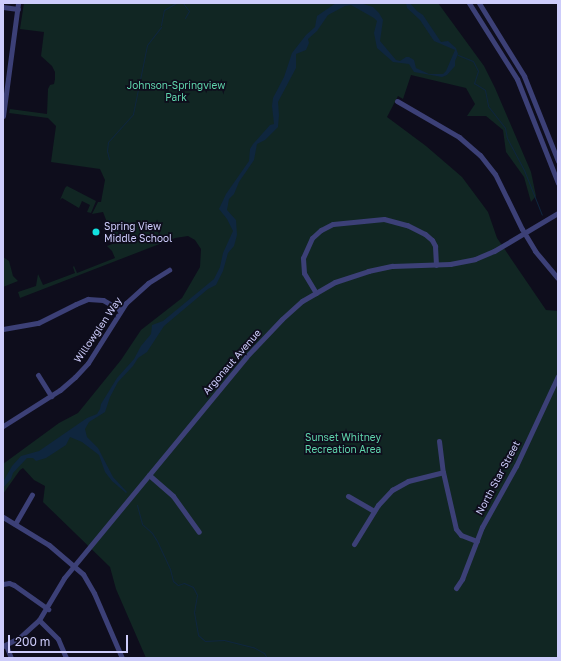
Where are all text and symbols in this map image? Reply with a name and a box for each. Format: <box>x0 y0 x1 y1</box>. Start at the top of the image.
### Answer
park label: Johnson-Springview Park <box>127 79 225 102</box>
place label: Spring View Middle School <box>104 220 172 244</box>
marker: Spring View Middle School <box>91 227 101 237</box>
street label: Willowglen Way <box>72 295 124 365</box>
street label: Argonaut Avenue <box>200 327 264 397</box>
park label: Sunset Whitney Recreation Area <box>305 431 381 454</box>
street label: North Star Street <box>473 439 523 517</box>
scale bar <box>10 627 130 653</box>
text: 200 m <box>15 634 50 649</box>

